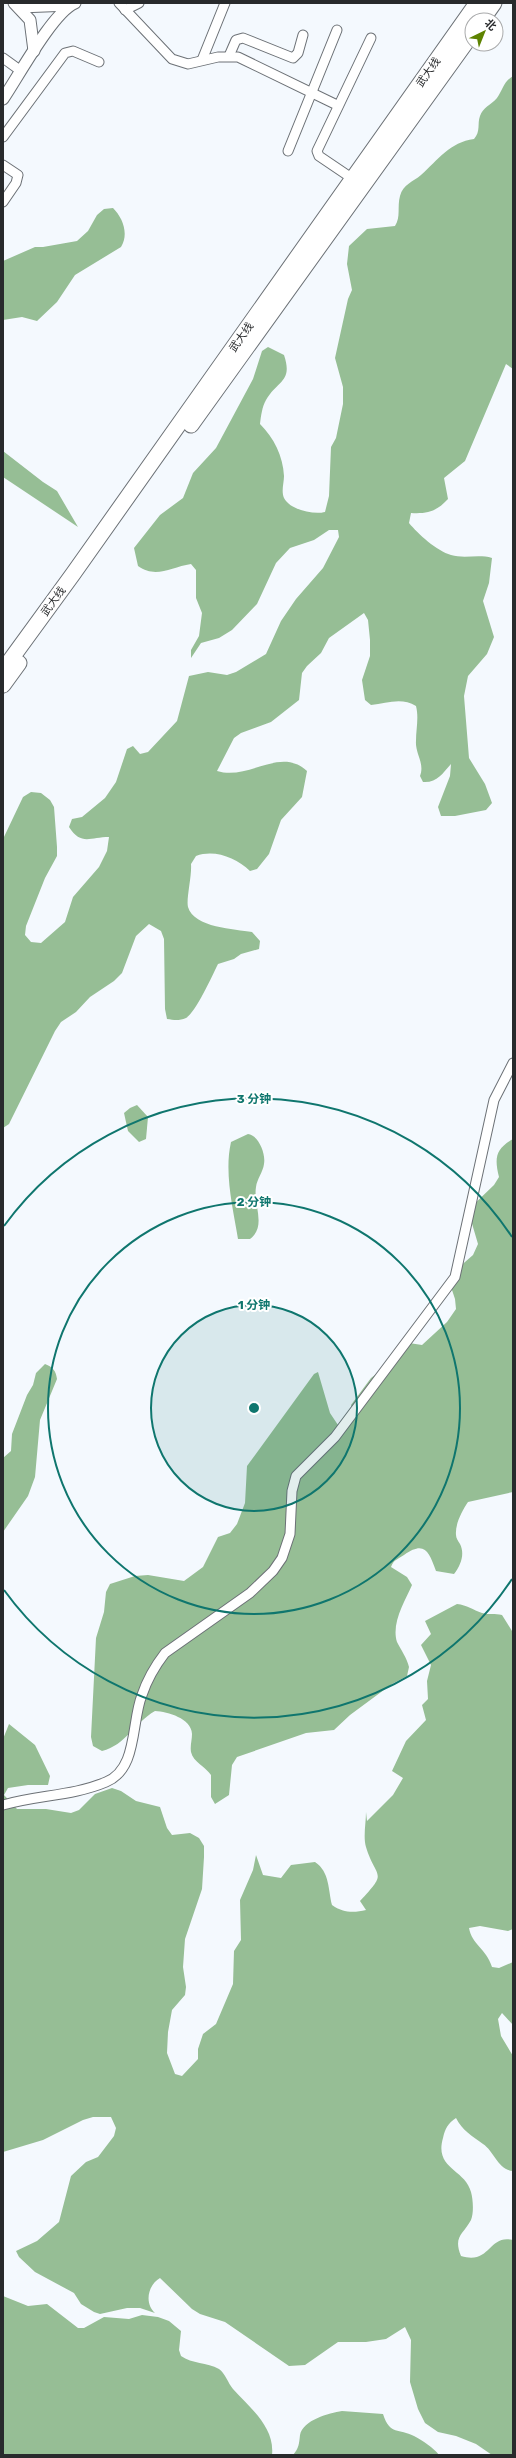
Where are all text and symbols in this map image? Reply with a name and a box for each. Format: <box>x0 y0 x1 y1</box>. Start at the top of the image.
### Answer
north arrow <box>464 12 504 52</box>
text: 北 <box>482 17 499 34</box>
street label: 武大线 <box>414 55 443 90</box>
street label: 武大线 <box>227 320 256 355</box>
street label: 武大线 <box>38 584 68 618</box>
text: 3 分钟 <box>237 1092 271 1106</box>
text: 2 分钟 <box>237 1195 271 1209</box>
text: 1 分钟 <box>238 1298 270 1312</box>
centre of rings <box>247 1401 261 1415</box>

